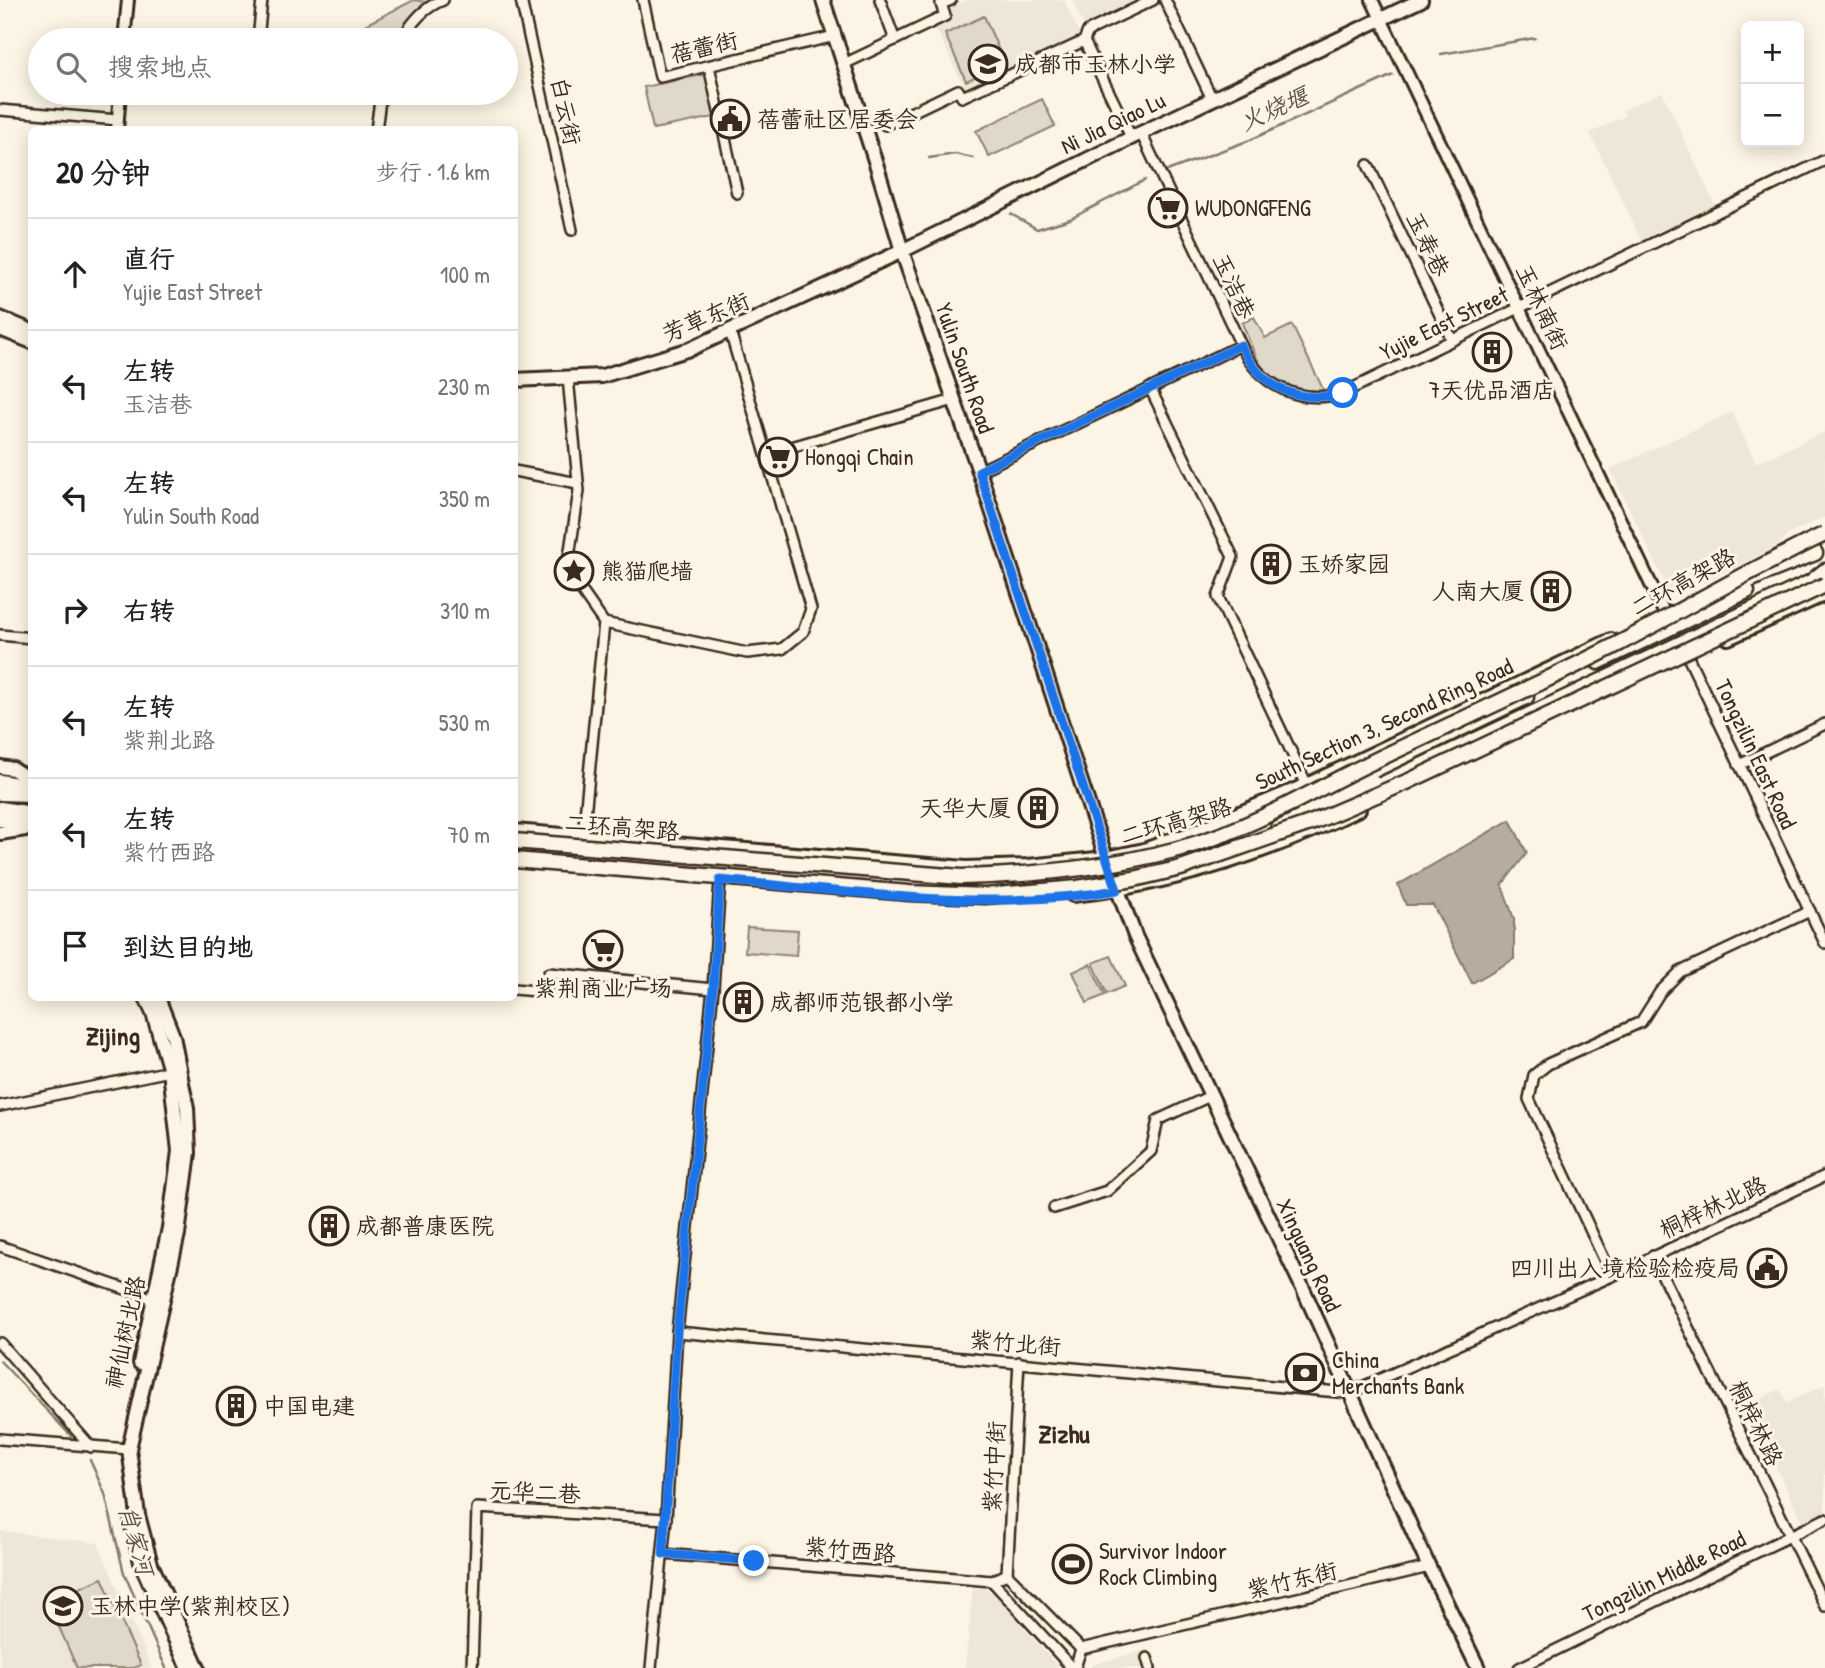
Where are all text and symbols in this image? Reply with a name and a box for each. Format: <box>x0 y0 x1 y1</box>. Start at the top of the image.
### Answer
map controls <box>1741 21 1804 147</box>
button: + <box>1741 21 1804 84</box>
street label: 蓓蕾街 <box>667 24 741 69</box>
search box <box>28 28 518 105</box>
school or university icon: 成都市玉林小学 <box>967 43 1009 85</box>
icon: search <box>52 48 90 86</box>
place label: 成都市玉林小学 <box>1015 48 1176 79</box>
text: 搜索地点 <box>108 49 212 84</box>
street label: 白云街 <box>544 74 589 148</box>
water label: 火烧堰 <box>1234 78 1316 137</box>
street label: Ni Jia Qiao Lu <box>1056 84 1170 161</box>
button: − <box>1741 84 1804 147</box>
public building icon: 蓓蕾社区居委会 <box>709 98 751 140</box>
place label: 蓓蕾社区居委会 <box>757 103 918 134</box>
text: 20 分钟 <box>56 152 150 192</box>
text: 步行 · 1.6 km <box>376 156 490 187</box>
supermarket icon: WUDONGFENG <box>1147 187 1189 229</box>
place label: WUDONGFENG <box>1195 192 1311 223</box>
street label: 玉寿巷 <box>1399 206 1458 282</box>
text: 直行 <box>123 241 175 276</box>
street label: 玉洁巷 <box>1206 248 1264 325</box>
icon: ahead <box>56 255 94 293</box>
text: 100 m <box>440 259 490 290</box>
street label: 玉林南街 <box>1509 259 1576 355</box>
text: Yujie East Street <box>123 276 262 307</box>
street label: Yujie East Street <box>1374 278 1514 367</box>
street label: 芳草东街 <box>657 284 754 349</box>
street label: Yulin South Road <box>929 299 1002 437</box>
building icon: 7天优品酒店 <box>1471 331 1513 373</box>
text: 左转 <box>123 353 175 388</box>
icon: left <box>56 367 94 405</box>
text: 230 m <box>438 371 490 402</box>
place label: 7天优品酒店 <box>1429 374 1555 405</box>
route start <box>1327 377 1358 408</box>
text: 玉洁巷 <box>123 388 192 419</box>
supermarket icon: Hongqi Chain <box>757 436 799 478</box>
place label: Hongqi Chain <box>805 441 914 472</box>
text: 左转 <box>123 465 175 500</box>
icon: left <box>56 479 94 517</box>
text: 350 m <box>439 483 490 514</box>
text: Yulin South Road <box>123 500 259 531</box>
street label: 二环高架路 <box>1625 540 1741 623</box>
building icon: 玉娇家园 <box>1250 543 1292 585</box>
place label: 玉娇家园 <box>1298 548 1390 579</box>
place icon: 熊猫爬墙 <box>553 550 595 592</box>
place label: 熊猫爬墙 <box>601 555 693 586</box>
building icon: 人南大厦 <box>1530 570 1572 612</box>
place label: 人南大厦 <box>1432 575 1524 606</box>
icon: right <box>56 591 94 629</box>
text: 右转 <box>123 593 175 628</box>
text: 310 m <box>440 595 490 626</box>
street label: South Section 3, Second Ring Road <box>1250 650 1517 797</box>
street label: Tongzilin East Road <box>1708 674 1805 834</box>
text: 左转 <box>123 689 175 724</box>
icon: left <box>56 703 94 741</box>
text: 530 m <box>439 707 490 738</box>
text: 紫荆北路 <box>123 724 215 755</box>
building icon: 天华大厦 <box>1017 787 1059 829</box>
street label: 二环高架路 <box>1116 790 1235 851</box>
place label: 天华大厦 <box>919 792 1011 823</box>
text: 左转 <box>123 801 175 836</box>
street label: 二环高架路 <box>563 806 681 847</box>
icon: left <box>56 815 94 853</box>
text: 70 m <box>447 819 490 850</box>
text: 紫竹西路 <box>123 836 215 867</box>
icon: arrive <box>56 927 94 965</box>
text: 到达目的地 <box>123 929 253 964</box>
supermarket icon: 紫荆商业广场 <box>582 929 624 971</box>
place label: 紫荆商业广场 <box>534 972 672 1003</box>
building icon: 成都师范银都小学 <box>722 981 764 1023</box>
place label: 成都师范银都小学 <box>770 986 954 1017</box>
district label: Zijing <box>86 1018 141 1054</box>
street label: 桐梓林北路 <box>1654 1168 1771 1245</box>
street label: Xinguang Road <box>1270 1193 1349 1316</box>
building icon: 成都普康医院 <box>308 1205 350 1247</box>
place label: 成都普康医院 <box>356 1210 494 1241</box>
public building icon: 四川出入境检验检疫局 <box>1746 1247 1788 1289</box>
place label: 四川出入境检验检疫局 <box>1510 1252 1740 1283</box>
street label: 神仙树北路 <box>97 1272 152 1391</box>
street label: 紫竹北街 <box>968 1323 1062 1362</box>
place label: China Merchants Bank <box>1332 1344 1465 1401</box>
bank icon: China Merchants Bank <box>1284 1352 1326 1394</box>
street label: 桐梓林路 <box>1722 1375 1791 1471</box>
building icon: 中国电建 <box>215 1385 257 1427</box>
place label: 中国电建 <box>263 1390 355 1421</box>
district label: Zizhu <box>1038 1416 1090 1451</box>
street label: 紫竹中街 <box>976 1420 1011 1514</box>
street label: 元华二巷 <box>488 1474 583 1509</box>
water label: 肖家河 <box>112 1501 163 1583</box>
street label: Tongzilin Middle Road <box>1577 1523 1750 1628</box>
street label: 紫竹西路 <box>803 1530 897 1569</box>
place label: Survivor Indoor Rock Climbing <box>1099 1535 1227 1592</box>
sports icon: Survivor Indoor Rock Climbing <box>1051 1543 1093 1585</box>
route end <box>738 1545 769 1576</box>
street label: 紫竹东街 <box>1244 1554 1340 1605</box>
school or university icon: 玉林中学(紫荆校区) <box>42 1585 84 1627</box>
place label: 玉林中学(紫荆校区) <box>90 1590 290 1621</box>

